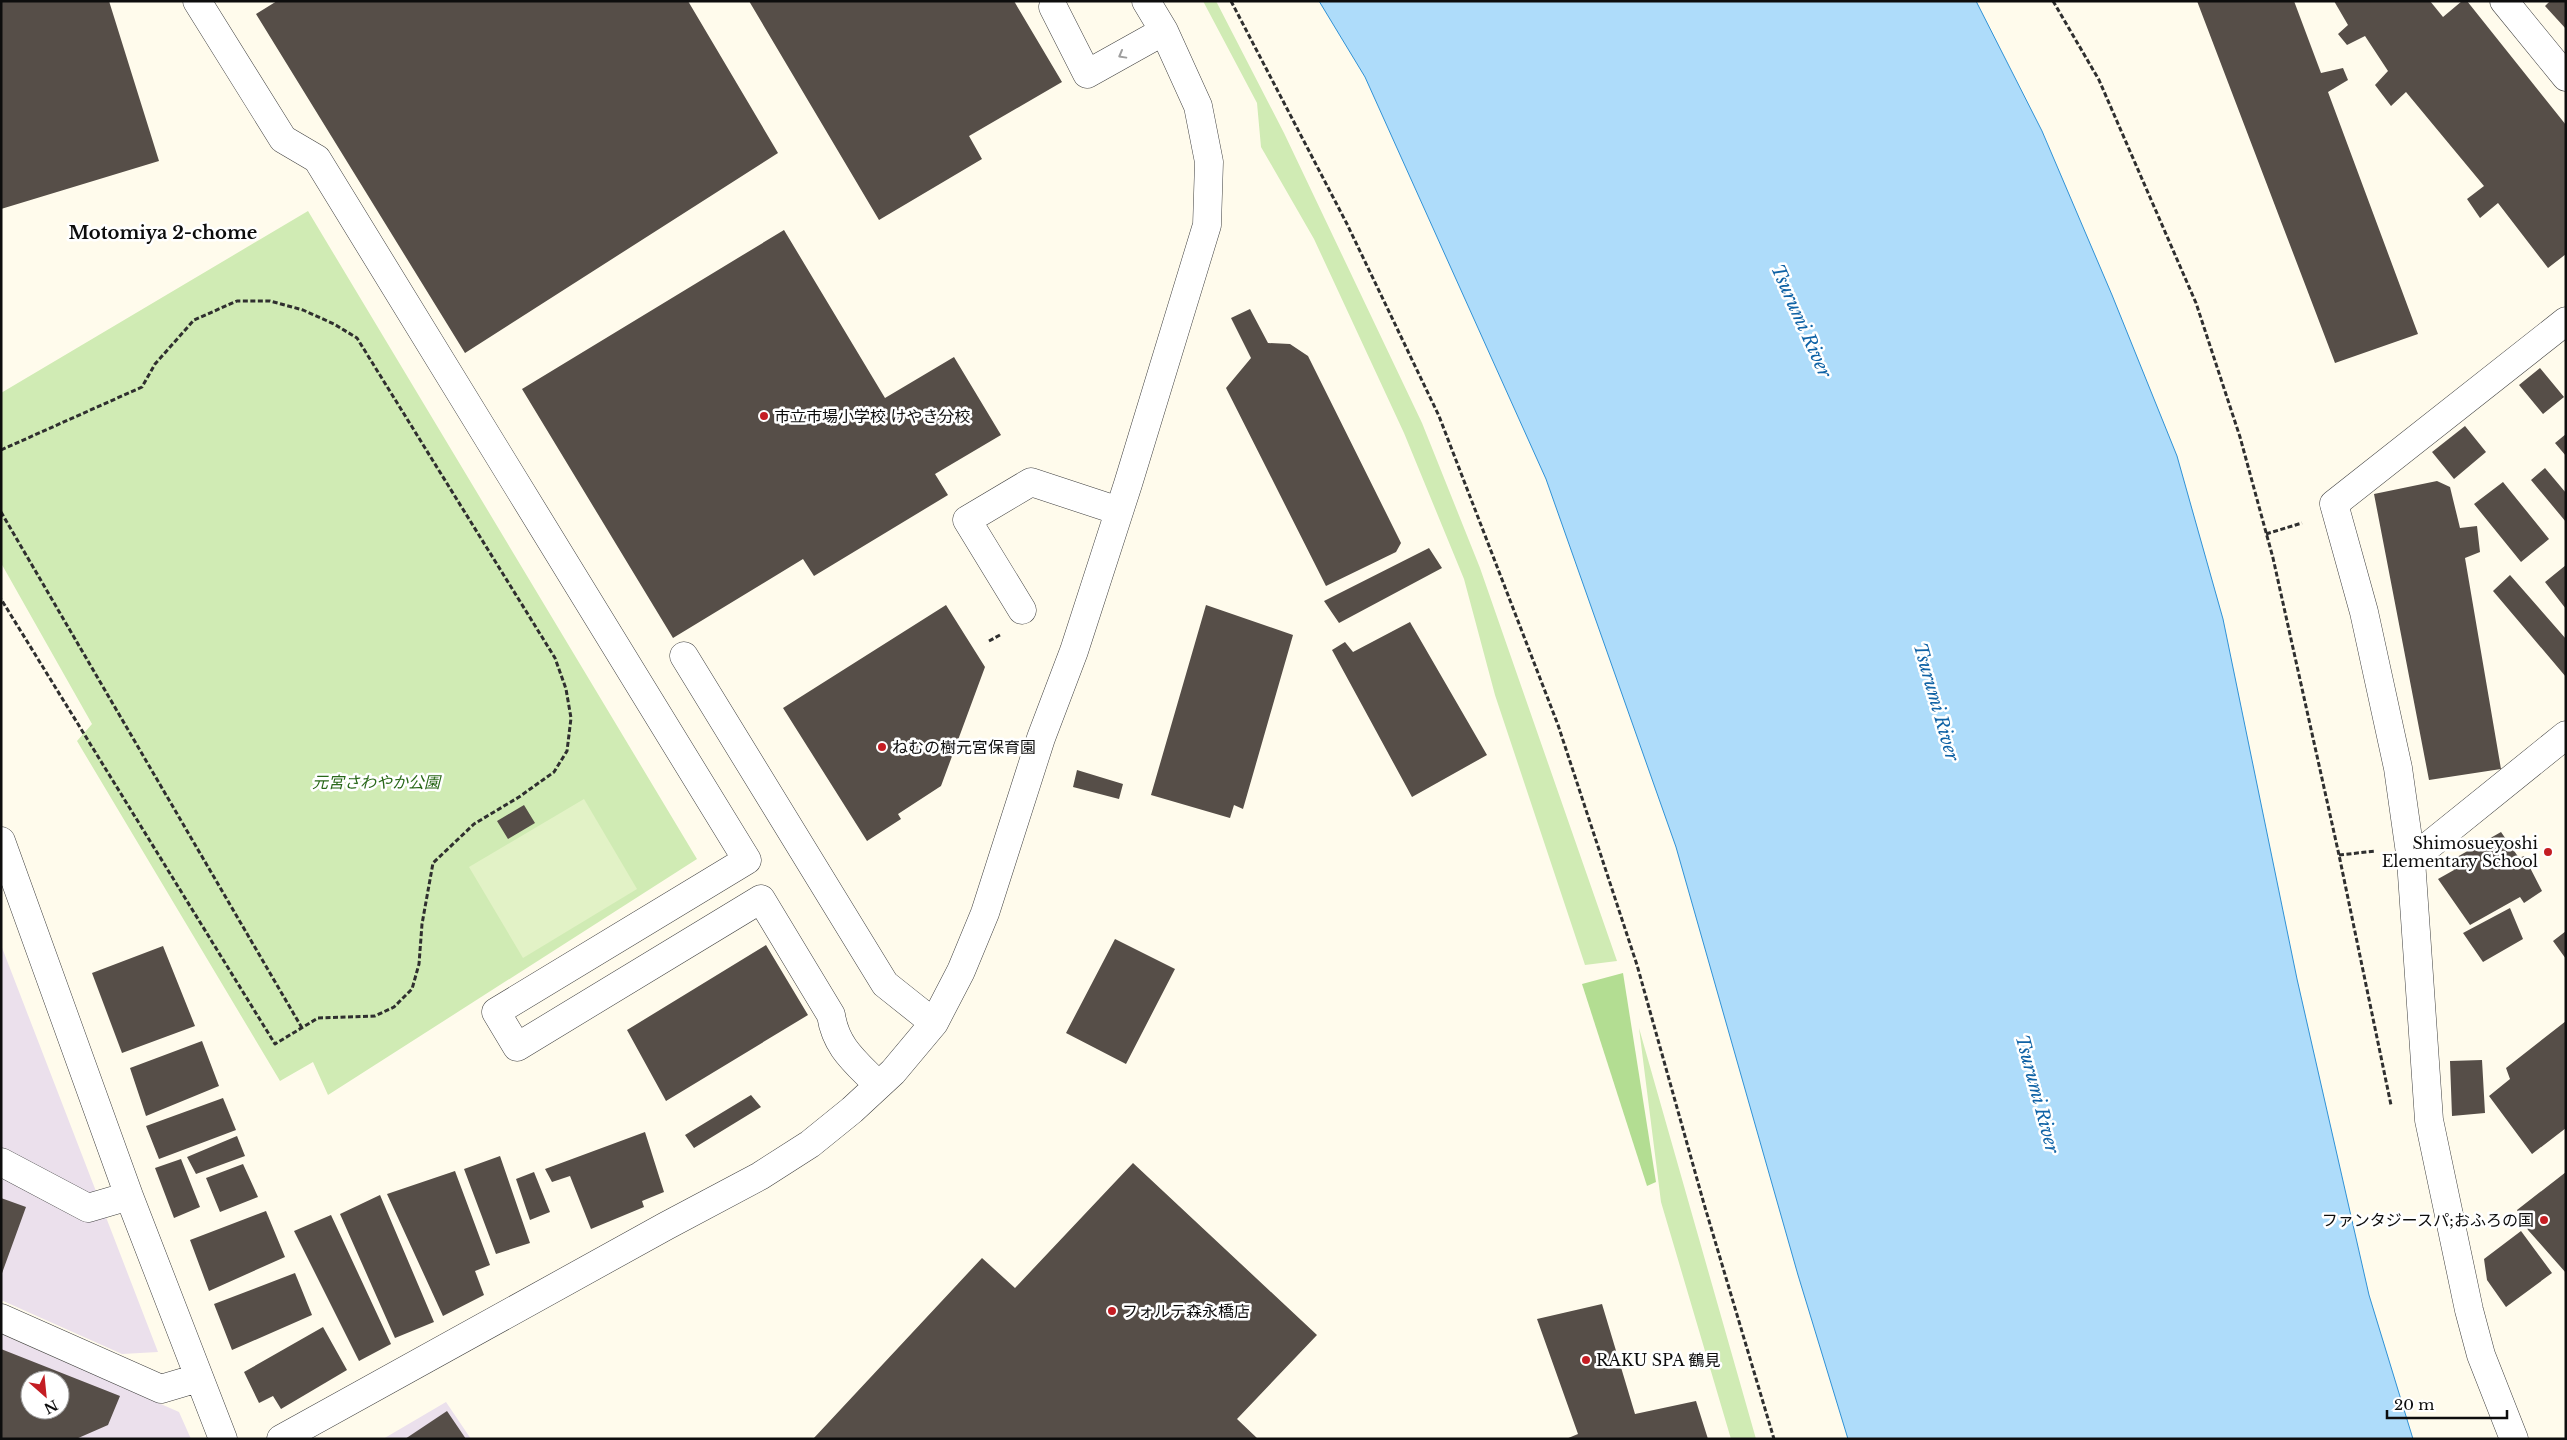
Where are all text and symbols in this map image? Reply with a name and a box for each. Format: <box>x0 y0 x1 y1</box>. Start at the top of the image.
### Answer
one-way arrow <box>1118 48 1127 58</box>
district label: Motomiya 2-chome <box>69 222 257 244</box>
water label: Tsurumi River <box>1766 261 1836 382</box>
place label: 市立市場小学校 けやき分校 <box>774 406 971 426</box>
marker: 市立市場小学校 けやき分校 <box>758 410 770 422</box>
water label: Tsurumi River <box>1909 640 1964 764</box>
place label: ねむの樹元宮保育園 <box>892 737 1036 757</box>
marker: ねむの樹元宮保育園 <box>876 741 888 753</box>
park label: 元宮さわやか公園 <box>312 772 442 792</box>
place label: Shimosueyoshi Elementary School <box>2382 833 2539 871</box>
marker: Shimosueyoshi Elementary School <box>2542 846 2554 858</box>
water label: Tsurumi River <box>2011 1032 2064 1156</box>
place label: ファンタジースパ;おふろの国 <box>2322 1210 2534 1230</box>
marker: ファンタジースパ;おふろの国 <box>2538 1214 2550 1226</box>
place label: フォルテ森永橋店 <box>1122 1301 1250 1321</box>
marker: フォルテ森永橋店 <box>1106 1305 1118 1317</box>
place label: RAKU SPA 鶴見 <box>1596 1350 1720 1370</box>
marker: RAKU SPA 鶴見 <box>1580 1354 1592 1366</box>
north arrow <box>20 1370 70 1420</box>
scale bar <box>2387 1388 2507 1420</box>
text: 20 m <box>2394 1395 2434 1414</box>
text: N <box>41 1396 61 1418</box>

